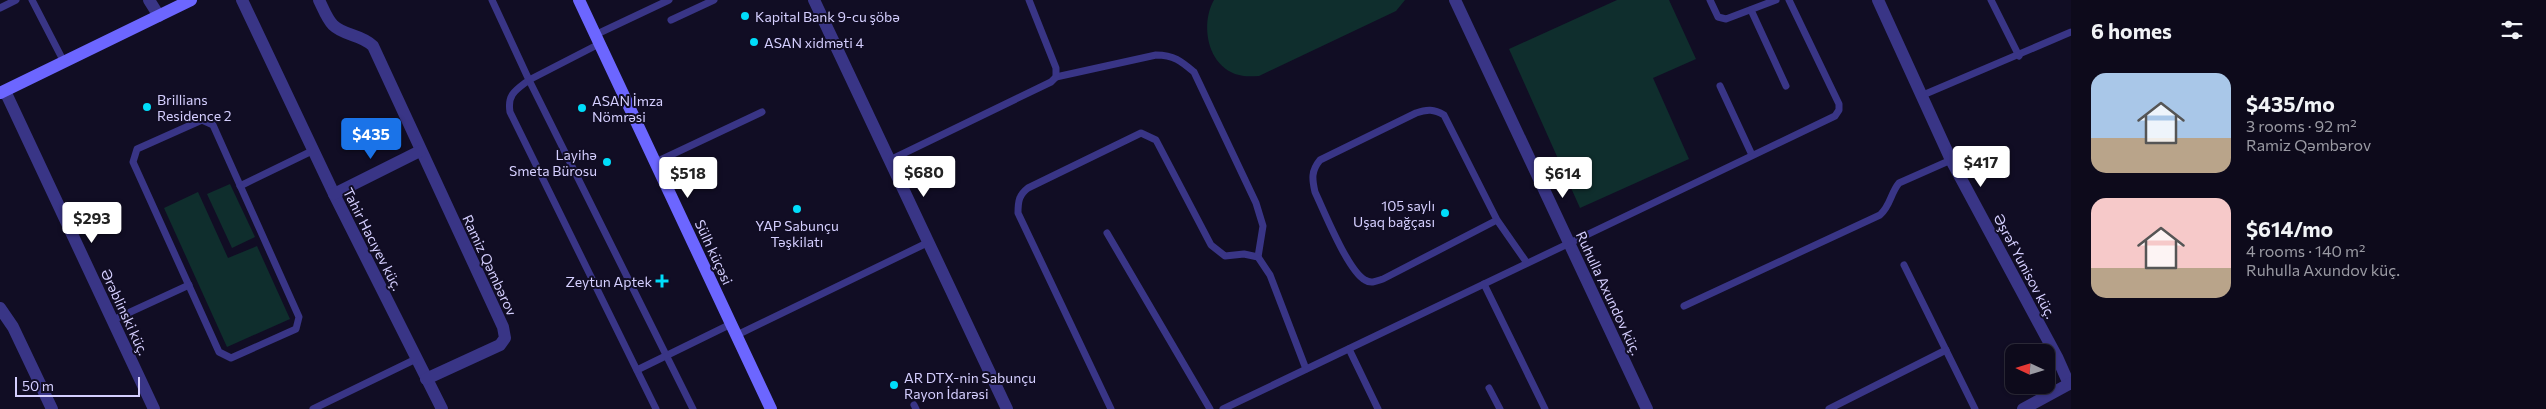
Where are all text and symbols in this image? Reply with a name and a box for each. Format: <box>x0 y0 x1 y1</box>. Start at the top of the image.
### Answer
place label: Kapital Bank 9-cu şöbə <box>755 8 900 25</box>
marker: Kapital Bank 9-cu şöbə <box>739 10 751 22</box>
icon: filters <box>2498 16 2526 44</box>
text: 6 homes <box>2091 18 2172 43</box>
place label: ASAN xidməti 4 <box>764 34 864 51</box>
marker: ASAN xidməti 4 <box>748 36 760 48</box>
place label: Brillians Residence 2 <box>157 91 232 124</box>
text: $435/mo <box>2246 91 2335 116</box>
place label: ASAN İmza Nömrəsi <box>592 92 663 125</box>
icon: home <box>2131 93 2191 153</box>
marker: Brillians Residence 2 <box>141 101 153 113</box>
marker: ASAN İmza Nömrəsi <box>576 102 588 114</box>
text: 3 rooms · 92 m² <box>2246 116 2357 135</box>
pin: $435 <box>341 118 401 160</box>
text: $435 <box>352 124 390 143</box>
text: Ramiz Qəmbərov <box>2246 135 2371 154</box>
place label: Layihə Smeta Bürosu <box>509 146 597 179</box>
pin: $417 <box>1951 146 2011 188</box>
text: $417 <box>1964 152 1998 171</box>
marker: Layihə Smeta Bürosu <box>601 156 613 168</box>
pin: $518 <box>658 156 718 199</box>
pin: $680 <box>894 156 954 198</box>
pin: $614 <box>1533 156 1593 199</box>
text: $680 <box>904 162 944 181</box>
text: $518 <box>670 163 706 182</box>
text: $614 <box>1545 163 1581 182</box>
street label: Tahir Hacıyev küç. <box>340 185 406 293</box>
place label: 105 saylı Uşaq bağçası <box>1353 197 1435 230</box>
pin: $293 <box>62 202 122 244</box>
marker: YAP Sabunçu Təşkilatı <box>791 203 803 215</box>
marker: 105 saylı Uşaq bağçası <box>1439 207 1451 219</box>
text: $293 <box>73 208 111 227</box>
street label: Əşrəf Yunisov küç. <box>1990 211 2060 321</box>
street label: Ramiz Qəmbərov <box>459 212 521 318</box>
text: $614/mo <box>2246 216 2333 241</box>
street label: Sülh küçəsi <box>692 217 736 287</box>
place label: YAP Sabunçu Təşkilatı <box>755 217 839 250</box>
icon: home <box>2131 218 2191 278</box>
street label: Ruhulla Axundov küç. <box>1573 228 1645 358</box>
text: 4 rooms · 140 m² <box>2246 241 2365 260</box>
text: Ruhulla Axundov küç. <box>2246 260 2400 279</box>
street label: Ərəblinski küç. <box>98 266 152 358</box>
place label: Zeytun Aptek <box>565 273 652 290</box>
marker: Zeytun Aptek <box>656 275 668 287</box>
north arrow <box>2005 344 2055 394</box>
map controls <box>2005 344 2055 394</box>
place label: AR DTX-nin Sabunçu Rayon İdarəsi <box>904 369 1036 402</box>
scale bar <box>15 374 140 397</box>
text: 50 m <box>22 377 54 394</box>
marker: AR DTX-nin Sabunçu Rayon İdarəsi <box>888 379 900 391</box>

